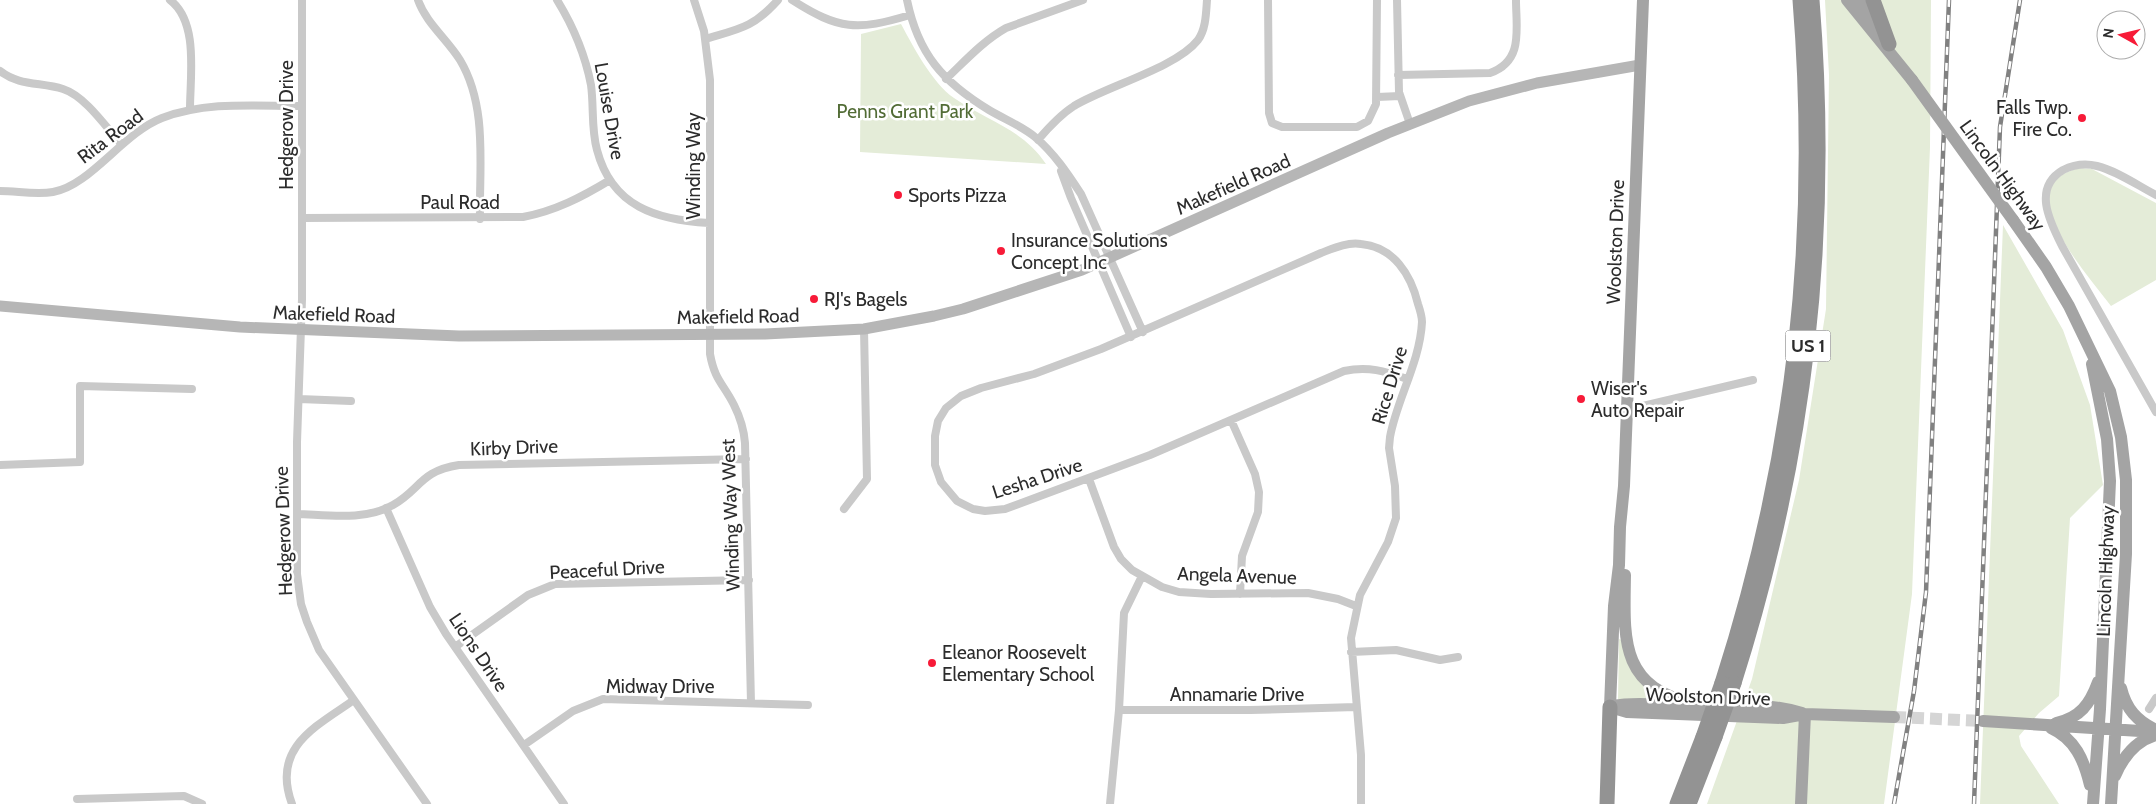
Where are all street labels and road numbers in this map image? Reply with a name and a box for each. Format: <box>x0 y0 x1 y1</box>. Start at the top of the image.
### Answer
street label: Hedgerow Drive <box>275 60 298 190</box>
street label: Louise Drive <box>590 61 629 162</box>
street label: Rita Road <box>73 104 148 169</box>
street label: Winding Way <box>682 112 705 220</box>
street label: Lincoln Highway <box>1955 115 2051 236</box>
street label: Makefield Road <box>1172 149 1294 220</box>
street label: Woolston Drive <box>1602 179 1629 305</box>
street label: Paul Road <box>420 191 500 214</box>
street label: Makefield Road <box>272 301 396 328</box>
street label: Makefield Road <box>676 304 800 329</box>
road number: US 1 <box>1786 331 1830 362</box>
street label: Rice Drive <box>1367 343 1412 427</box>
street label: Kirby Drive <box>470 434 559 461</box>
street label: Winding Way West <box>716 438 745 592</box>
street label: Lesha Drive <box>989 453 1085 504</box>
street label: Hedgerow Drive <box>270 466 297 596</box>
street label: Lincoln Highway <box>2092 505 2119 637</box>
street label: Peaceful Drive <box>549 555 665 584</box>
street label: Angela Avenue <box>1177 562 1297 589</box>
street label: Lions Drive <box>444 609 513 696</box>
street label: Midway Drive <box>606 675 715 698</box>
street label: Annamarie Drive <box>1170 683 1305 706</box>
street label: Woolston Drive <box>1645 683 1771 710</box>

